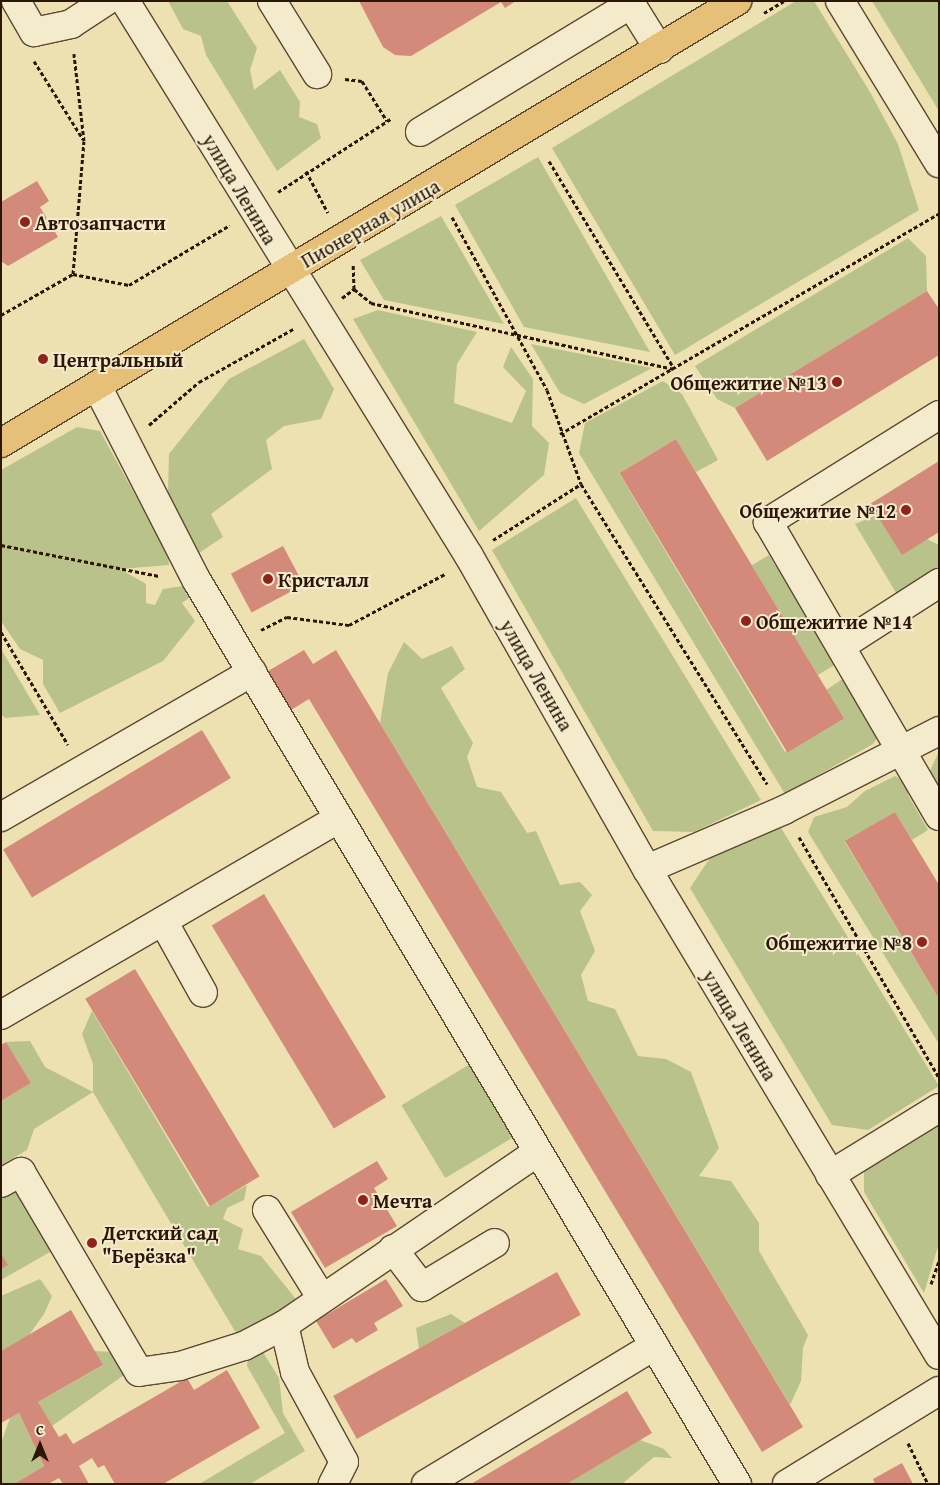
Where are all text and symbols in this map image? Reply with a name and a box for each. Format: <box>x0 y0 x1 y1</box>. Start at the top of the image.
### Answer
street label: улица Ленина <box>197 129 283 249</box>
street label: Пионерная улица <box>296 174 444 272</box>
place label: Автозапчасти <box>35 210 166 234</box>
marker: Автозапчасти <box>19 216 31 228</box>
place label: Центральный <box>53 347 183 371</box>
marker: Центральный <box>37 353 49 365</box>
place label: Общежитие №13 <box>670 370 827 394</box>
marker: Общежитие №13 <box>831 376 843 388</box>
place label: Общежитие №12 <box>739 498 896 522</box>
marker: Общежитие №12 <box>900 504 912 516</box>
place label: Кристалл <box>278 567 369 591</box>
marker: Кристалл <box>262 573 274 585</box>
place label: Общежитие №14 <box>756 609 913 633</box>
street label: улица Ленина <box>495 615 579 735</box>
marker: Общежитие №14 <box>740 615 752 627</box>
place label: Общежитие №8 <box>766 930 912 954</box>
marker: Общежитие №8 <box>916 936 928 948</box>
street label: улица Ленина <box>697 965 783 1085</box>
place label: Мечта <box>373 1188 432 1212</box>
marker: Мечта <box>357 1194 369 1206</box>
place label: Детский сад "Берёзка" <box>102 1220 218 1267</box>
marker: Детский сад "Берёзка" <box>86 1237 98 1249</box>
north arrow <box>15 1420 65 1470</box>
text: С <box>36 1420 44 1440</box>

